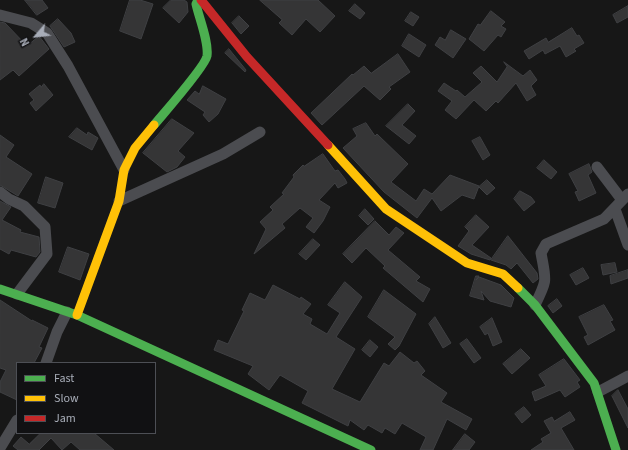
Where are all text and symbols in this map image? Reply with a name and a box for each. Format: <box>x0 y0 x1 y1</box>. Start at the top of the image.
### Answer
north arrow <box>16 16 56 56</box>
text: N <box>17 35 33 49</box>
legend <box>16 362 156 434</box>
text: Fast <box>54 370 74 387</box>
text: Slow <box>54 390 79 407</box>
text: Jam <box>54 410 76 427</box>

